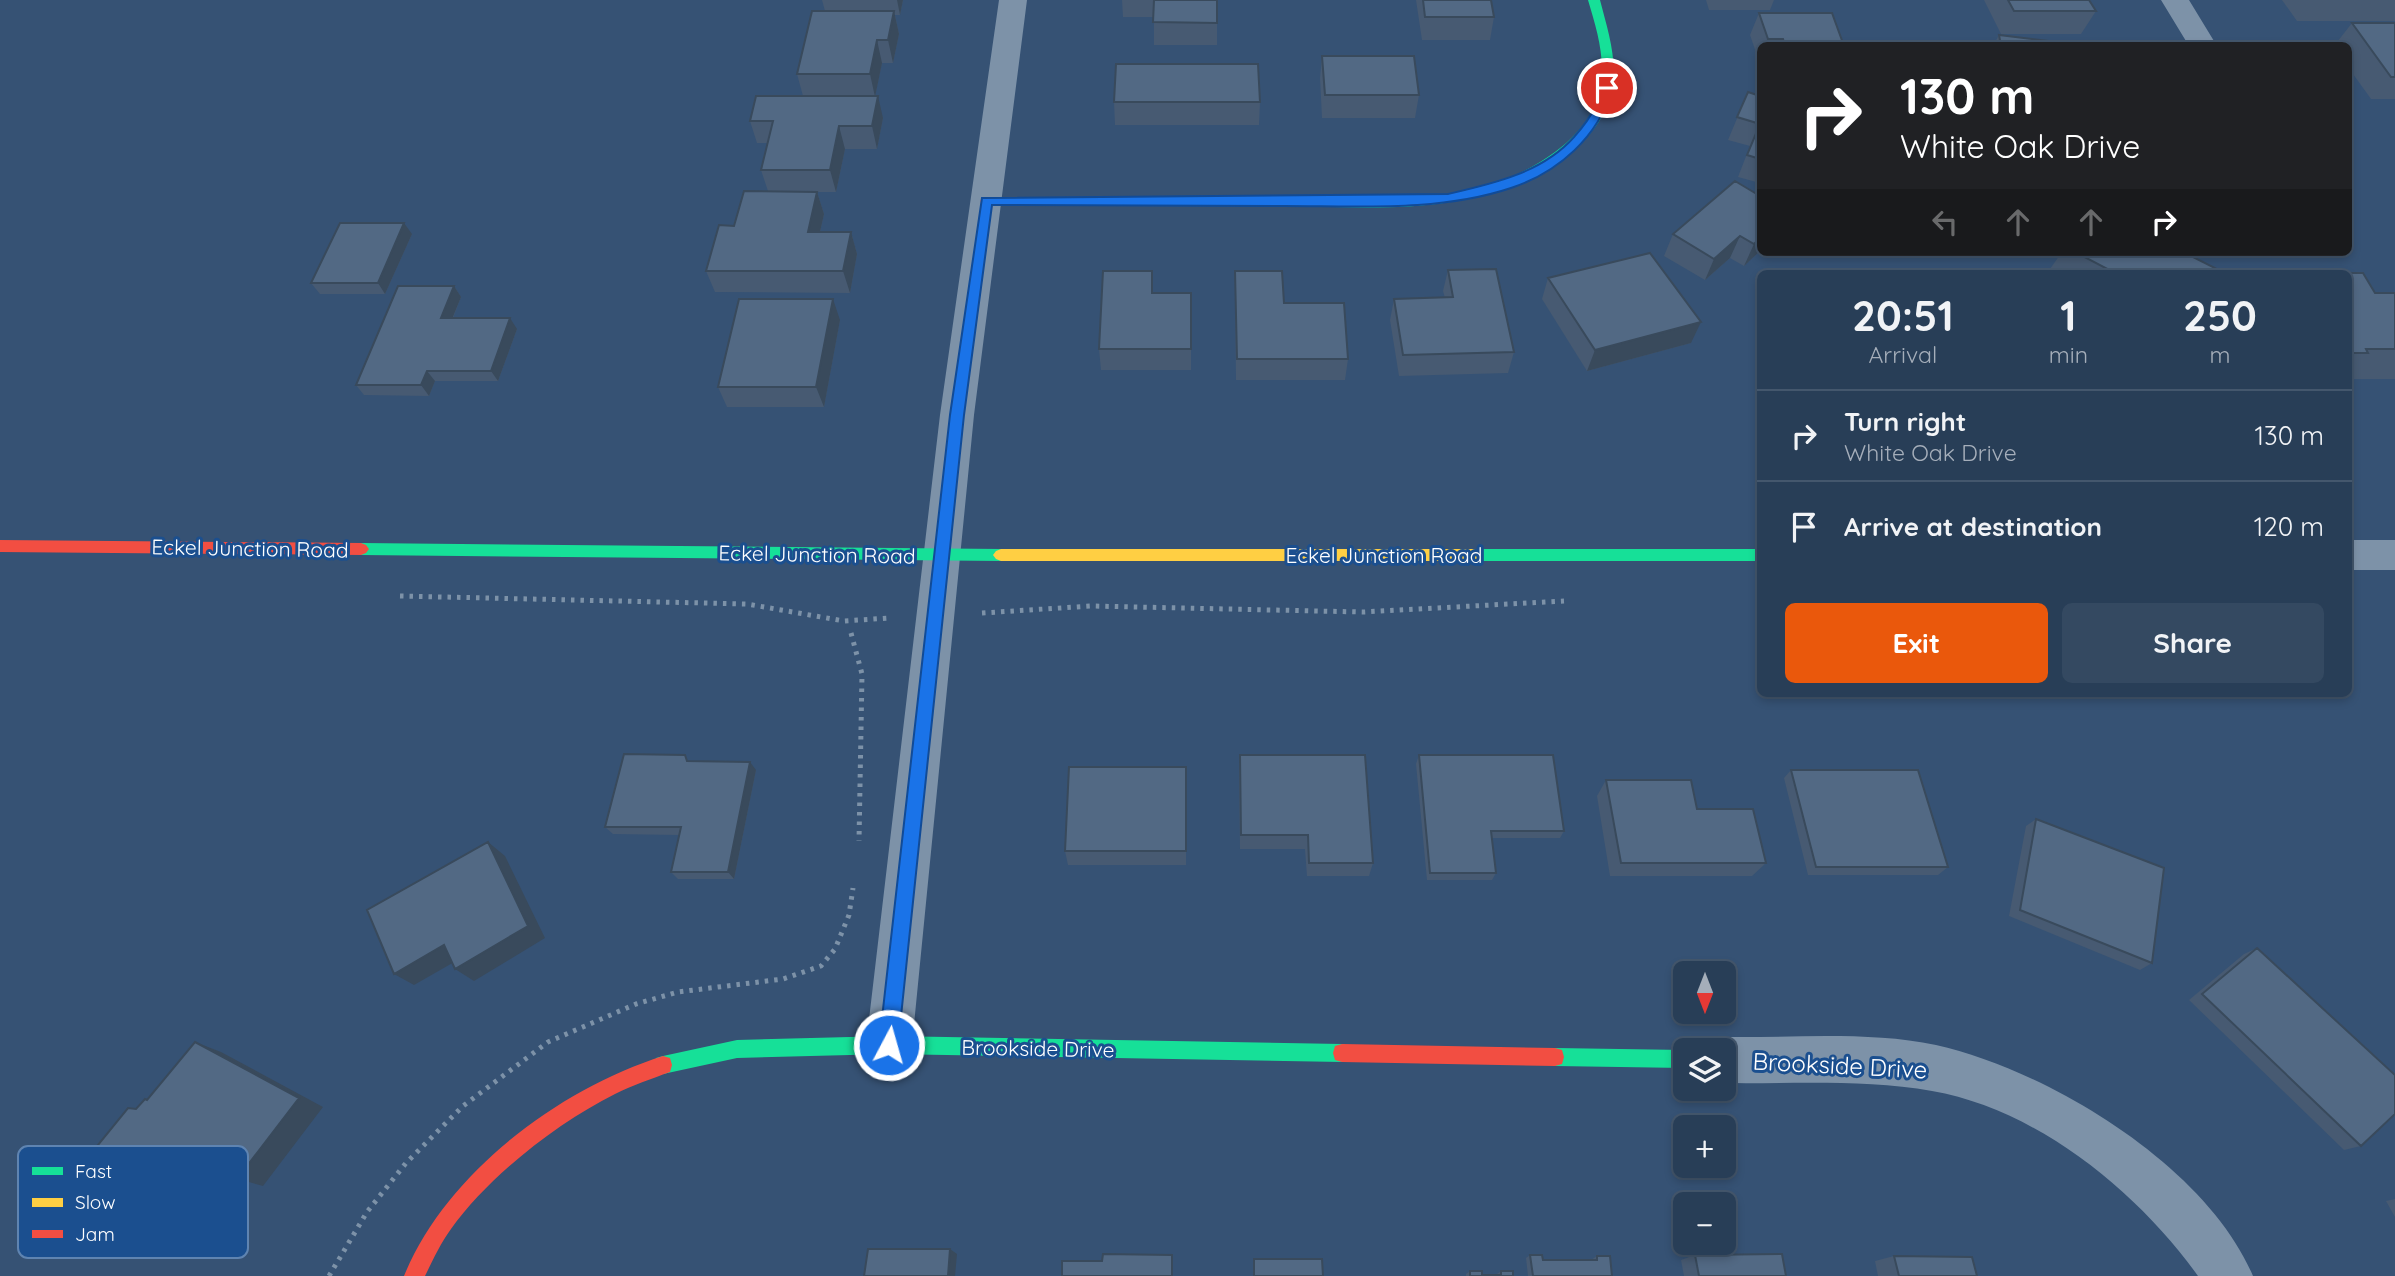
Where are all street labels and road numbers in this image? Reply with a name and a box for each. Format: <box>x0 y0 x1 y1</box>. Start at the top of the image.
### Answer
street label: Eckel Junction Road <box>151 533 349 563</box>
street label: Eckel Junction Road <box>718 539 916 569</box>
street label: Eckel Junction Road <box>1285 542 1483 568</box>
street label: Brookside Drive <box>961 1034 1115 1062</box>
street label: Brookside Drive <box>1752 1045 1928 1085</box>

